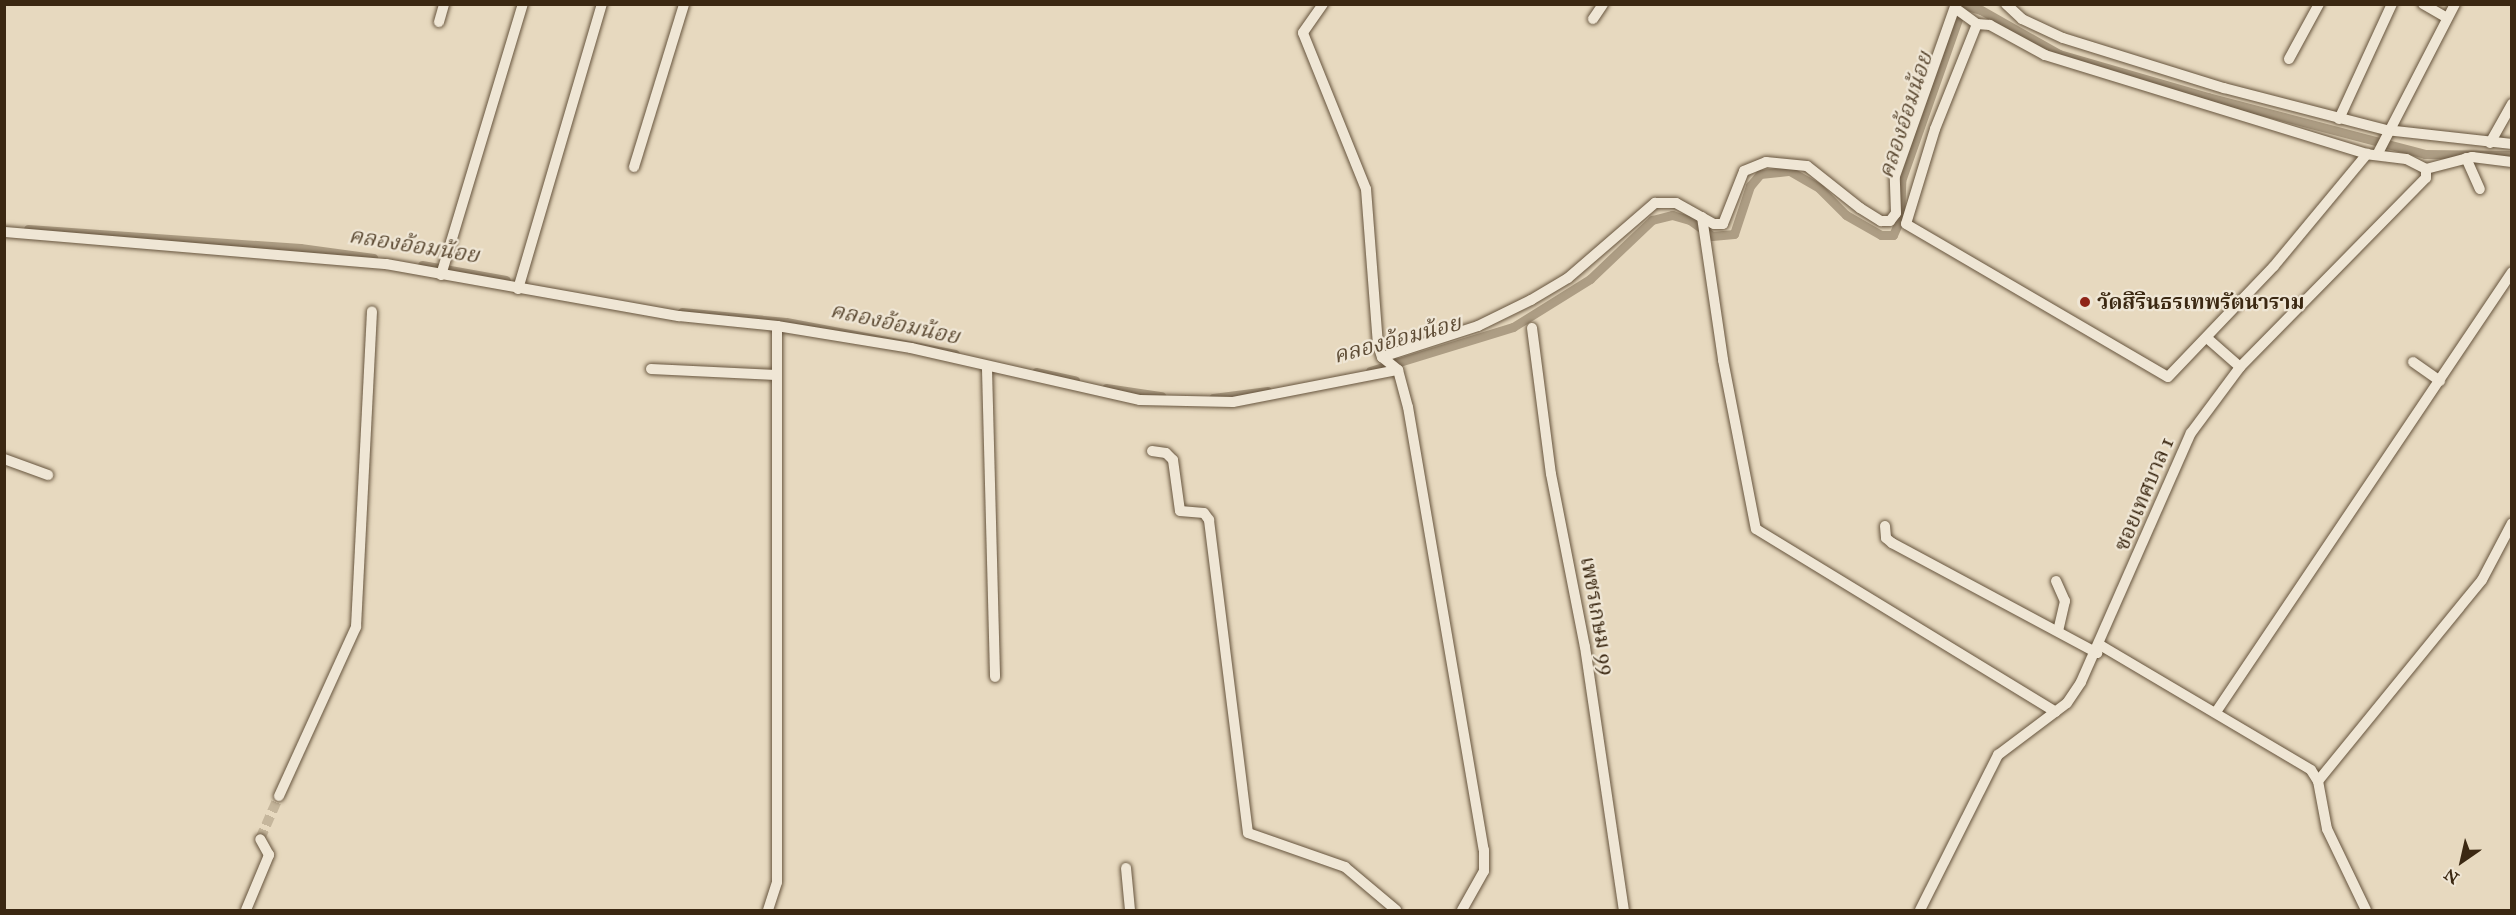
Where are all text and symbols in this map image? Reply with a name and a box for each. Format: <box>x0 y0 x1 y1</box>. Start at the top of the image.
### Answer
water label: คลองอ้อมน้อย <box>1872 48 1938 182</box>
water label: คลองอ้อมน้อย <box>347 222 481 268</box>
place label: วัดสิรินธรเทพรัตนาราม <box>2097 289 2305 315</box>
marker: วัดสิรินธรเทพรัตนาราม <box>2078 295 2092 309</box>
water label: คลองอ้อมน้อย <box>828 296 962 350</box>
water label: คลองอ้อมน้อย <box>1330 309 1464 369</box>
street label: ซอยเทศบาล 1 <box>2109 433 2179 555</box>
street label: เพชรเกษม 99 <box>1575 555 1621 677</box>
north arrow <box>2432 831 2492 891</box>
text: N <box>2441 865 2463 888</box>

